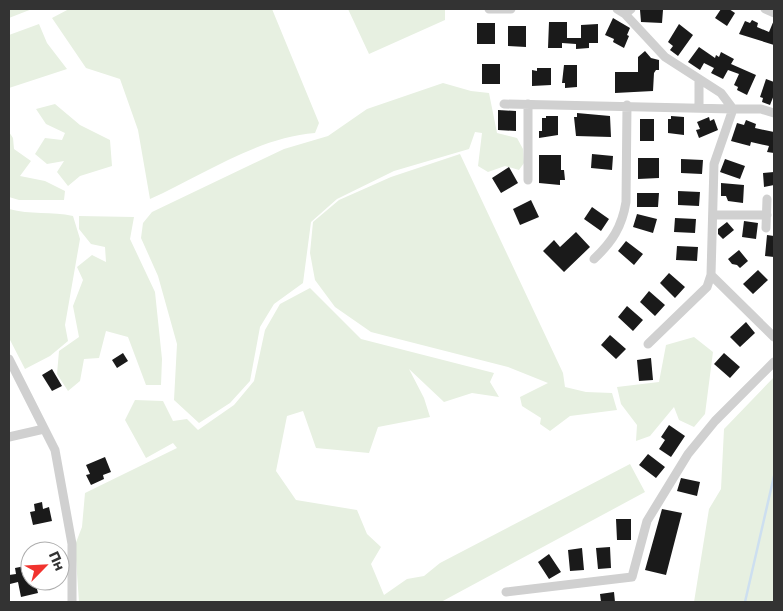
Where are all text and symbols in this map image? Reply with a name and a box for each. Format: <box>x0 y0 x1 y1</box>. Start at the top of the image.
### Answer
north arrow <box>20 541 70 591</box>
text: Пн <box>46 548 69 573</box>

